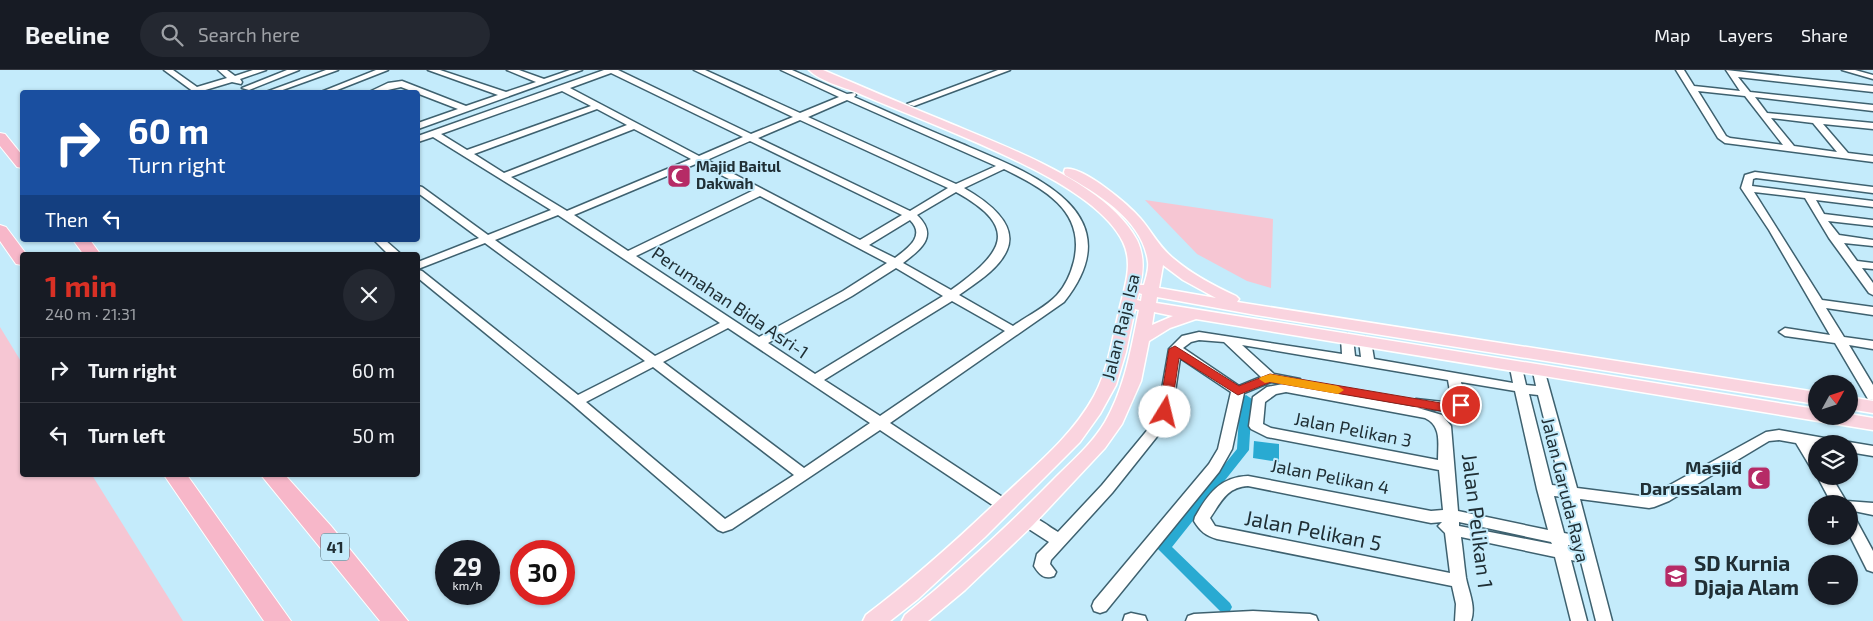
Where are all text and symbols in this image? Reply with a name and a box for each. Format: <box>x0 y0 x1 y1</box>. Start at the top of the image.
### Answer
search box <box>140 12 490 57</box>
text: Beeline <box>25 20 110 49</box>
icon: search <box>158 21 186 49</box>
text: Search here <box>198 23 300 46</box>
text: Map <box>1654 24 1690 46</box>
text: Layers <box>1718 24 1773 46</box>
text: Share <box>1801 24 1848 46</box>
text: 60 m <box>128 109 209 151</box>
icon: right <box>45 110 110 175</box>
text: Turn right <box>128 151 226 177</box>
place label: Majid Baitul Dakwah <box>696 157 781 192</box>
mosque icon: Majid Baitul Dakwah <box>666 163 692 189</box>
icon: left <box>98 205 126 233</box>
text: Then <box>45 208 88 231</box>
street label: Perumahan Bida Asri-1 <box>648 242 813 363</box>
text: 1 min <box>45 267 117 303</box>
button: close <box>343 269 395 321</box>
street label: Jalan Raja Isa <box>1096 271 1144 382</box>
text: 240 m · 21:31 <box>45 304 136 323</box>
icon: right <box>45 356 73 384</box>
text: Turn right <box>88 359 176 382</box>
text: 60 m <box>352 359 395 382</box>
north arrow <box>1808 375 1858 425</box>
map controls <box>1808 375 1858 605</box>
pin <box>1440 384 1482 426</box>
position arrow <box>1138 385 1190 437</box>
icon: arrive <box>1447 391 1475 419</box>
street label: Jalan Pelikan 3 <box>1293 407 1414 451</box>
street label: Jalan Garuda Raya <box>1537 415 1595 565</box>
icon: left <box>45 421 73 449</box>
text: Turn left <box>88 424 165 447</box>
text: 50 m <box>352 424 395 447</box>
button: layers <box>1808 435 1858 485</box>
street label: Jalan Pelikan 1 <box>1458 452 1499 590</box>
street label: Jalan Pelikan 4 <box>1269 454 1391 498</box>
place label: Masjid Darussalam <box>1640 456 1742 499</box>
mosque icon: Masjid Darussalam <box>1746 465 1772 491</box>
button: + <box>1808 495 1858 545</box>
street label: Jalan Pelikan 5 <box>1243 504 1384 555</box>
road number: 41 <box>321 534 349 561</box>
speed limit sign: 30 <box>510 540 575 605</box>
place label: SD Kurnia Djaja Alam <box>1694 550 1799 599</box>
text: 29 <box>453 551 482 581</box>
button: − <box>1808 555 1858 605</box>
school or university icon: SD Kurnia Djaja Alam <box>1663 563 1689 589</box>
text: km/h <box>453 578 482 592</box>

